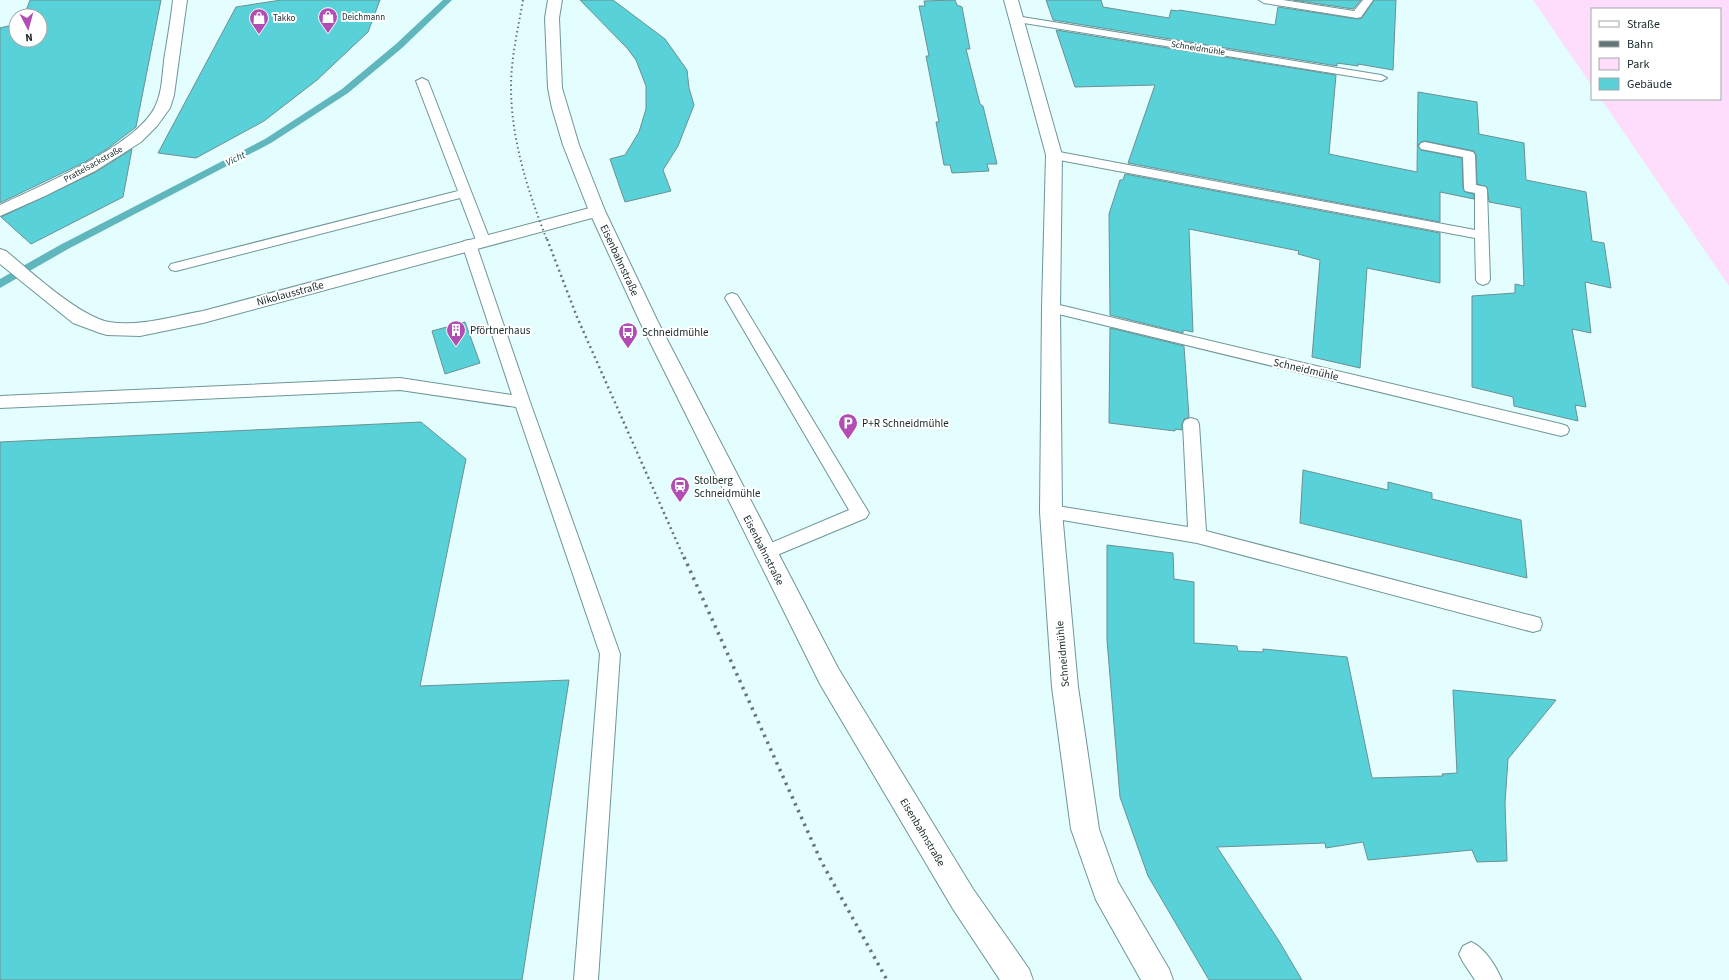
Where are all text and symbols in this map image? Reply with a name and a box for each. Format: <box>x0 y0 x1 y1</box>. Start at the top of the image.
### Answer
shop icon: Deichmann <box>317 6 339 34</box>
shop icon: Takko <box>248 7 270 35</box>
north arrow <box>8 8 48 48</box>
legend <box>1591 8 1721 100</box>
place label: Deichmann <box>342 11 385 24</box>
place label: Takko <box>273 12 295 25</box>
text: Straße <box>1627 16 1660 33</box>
text: N <box>25 30 33 45</box>
text: Bahn <box>1627 36 1653 53</box>
street label: Schneidmühle <box>1170 38 1226 59</box>
text: Park <box>1627 56 1649 73</box>
text: Gebäude <box>1627 76 1672 93</box>
street label: Prattelsackstraße <box>61 143 126 186</box>
water label: Vicht <box>223 148 248 170</box>
street label: Eisenbahnstraße <box>596 222 643 299</box>
street label: Nikolausstraße <box>255 277 326 310</box>
building icon: Pförtnerhaus <box>445 319 467 347</box>
bus stop icon: Schneidmühle <box>617 321 639 349</box>
place label: Pförtnerhaus <box>470 323 531 338</box>
place label: Schneidmühle <box>642 325 709 340</box>
street label: Schneidmühle <box>1272 355 1341 384</box>
parking icon: P+R Schneidmühle <box>837 412 859 440</box>
place label: P+R Schneidmühle <box>862 416 949 431</box>
place label: Stolberg Schneidmühle <box>694 473 761 501</box>
station icon: Stolberg Schneidmühle <box>669 475 691 503</box>
street label: Eisenbahnstraße <box>739 512 788 588</box>
street label: Schneidmühle <box>1052 620 1073 688</box>
street label: Eisenbahnstraße <box>896 795 949 870</box>

